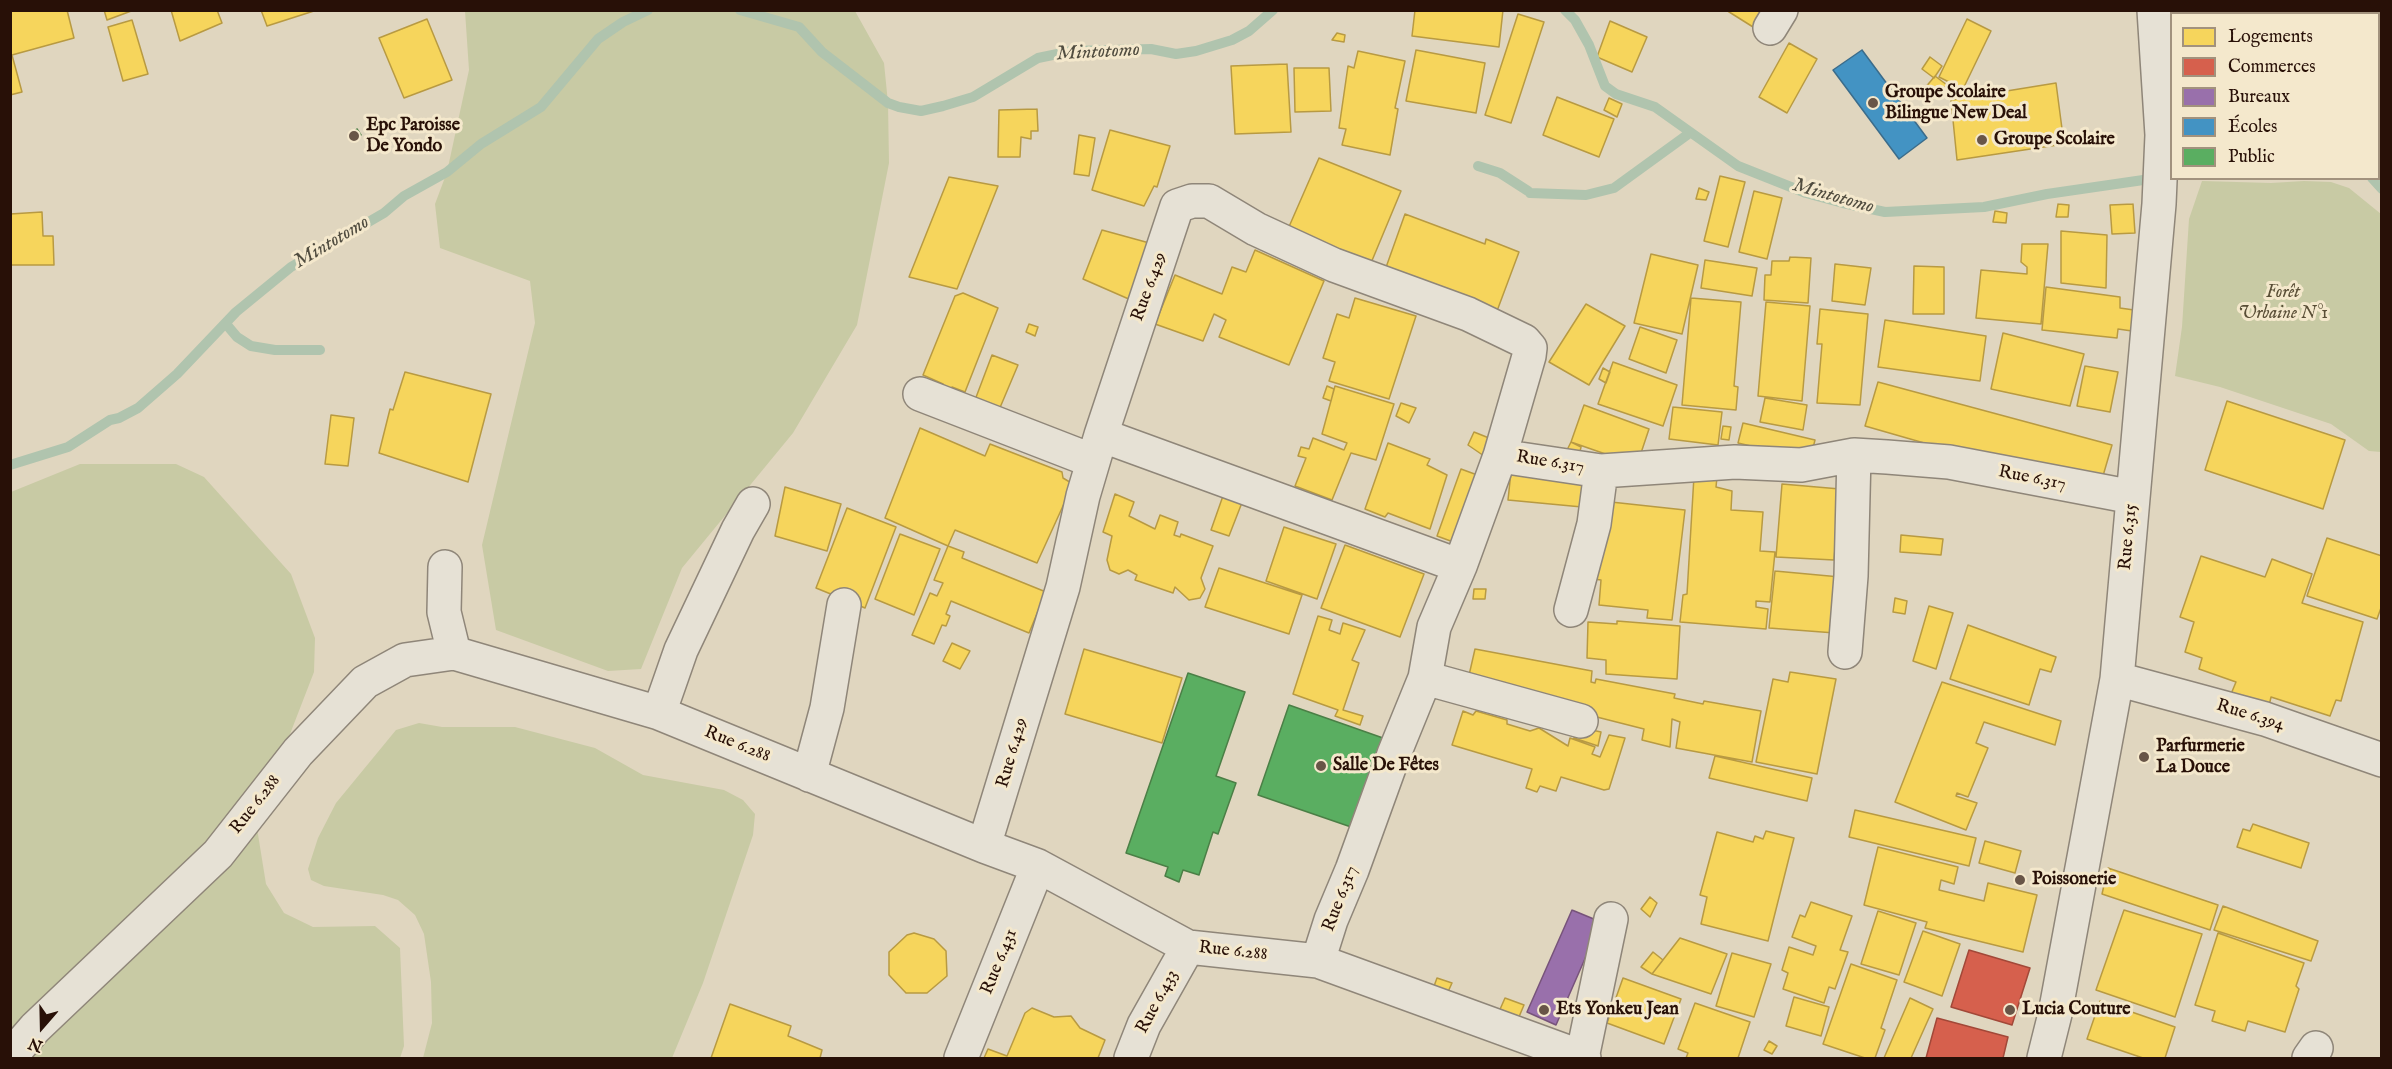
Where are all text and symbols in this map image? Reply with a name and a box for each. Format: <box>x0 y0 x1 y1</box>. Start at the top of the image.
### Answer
legend <box>2170 12 2380 180</box>
text: Logements <box>2228 26 2313 49</box>
water label: Mintotomo <box>1056 39 1140 67</box>
text: Commerces <box>2228 56 2316 79</box>
place label: Groupe Scolaire Bilingue New Deal <box>1885 82 2027 124</box>
text: Bureaux <box>2228 86 2290 109</box>
marker: Groupe Scolaire Bilingue New Deal <box>1866 96 1880 110</box>
place label: Epc Paroisse De Yondo <box>366 115 460 158</box>
text: Écoles <box>2228 116 2277 139</box>
marker: Epc Paroisse De Yondo <box>347 129 361 143</box>
place label: Groupe Scolaire <box>1994 129 2115 151</box>
marker: Groupe Scolaire <box>1975 133 1989 147</box>
text: Public <box>2228 146 2275 169</box>
water label: Mintotomo <box>1789 174 1877 220</box>
water label: Mintotomo <box>290 211 374 275</box>
street label: Rue 6.429 <box>1128 250 1172 324</box>
park label: Forêt Urbaine N°1 <box>2238 282 2328 324</box>
street label: Rue 6.317 <box>1515 447 1585 479</box>
street label: Rue 6.317 <box>1996 462 2068 496</box>
street label: Rue 6.315 <box>2115 503 2143 571</box>
street label: Rue 6.394 <box>2213 695 2287 737</box>
street label: Rue 6.429 <box>993 715 1033 791</box>
street label: Rue 6.288 <box>701 722 773 768</box>
place label: Parfurmerie La Douce <box>2156 736 2245 778</box>
marker: Parfurmerie La Douce <box>2137 750 2151 764</box>
place label: Salle De Fêtes <box>1333 755 1439 777</box>
marker: Salle De Fêtes <box>1314 759 1328 773</box>
street label: Rue 6.288 <box>226 771 286 839</box>
street label: Rue 6.317 <box>1319 863 1363 935</box>
place label: Poissonerie <box>2032 869 2116 891</box>
marker: Poissonerie <box>2013 873 2027 887</box>
street label: Rue 6.431 <box>977 926 1023 998</box>
street label: Rue 6.288 <box>1197 938 1269 966</box>
street label: Rue 6.433 <box>1132 966 1184 1038</box>
north arrow <box>12 997 72 1057</box>
place label: Ets Yonkeu Jean <box>1556 999 1679 1021</box>
place label: Lucia Couture <box>2022 999 2131 1021</box>
marker: Ets Yonkeu Jean <box>1537 1003 1551 1017</box>
marker: Lucia Couture <box>2003 1003 2017 1017</box>
text: N <box>26 1032 46 1056</box>

